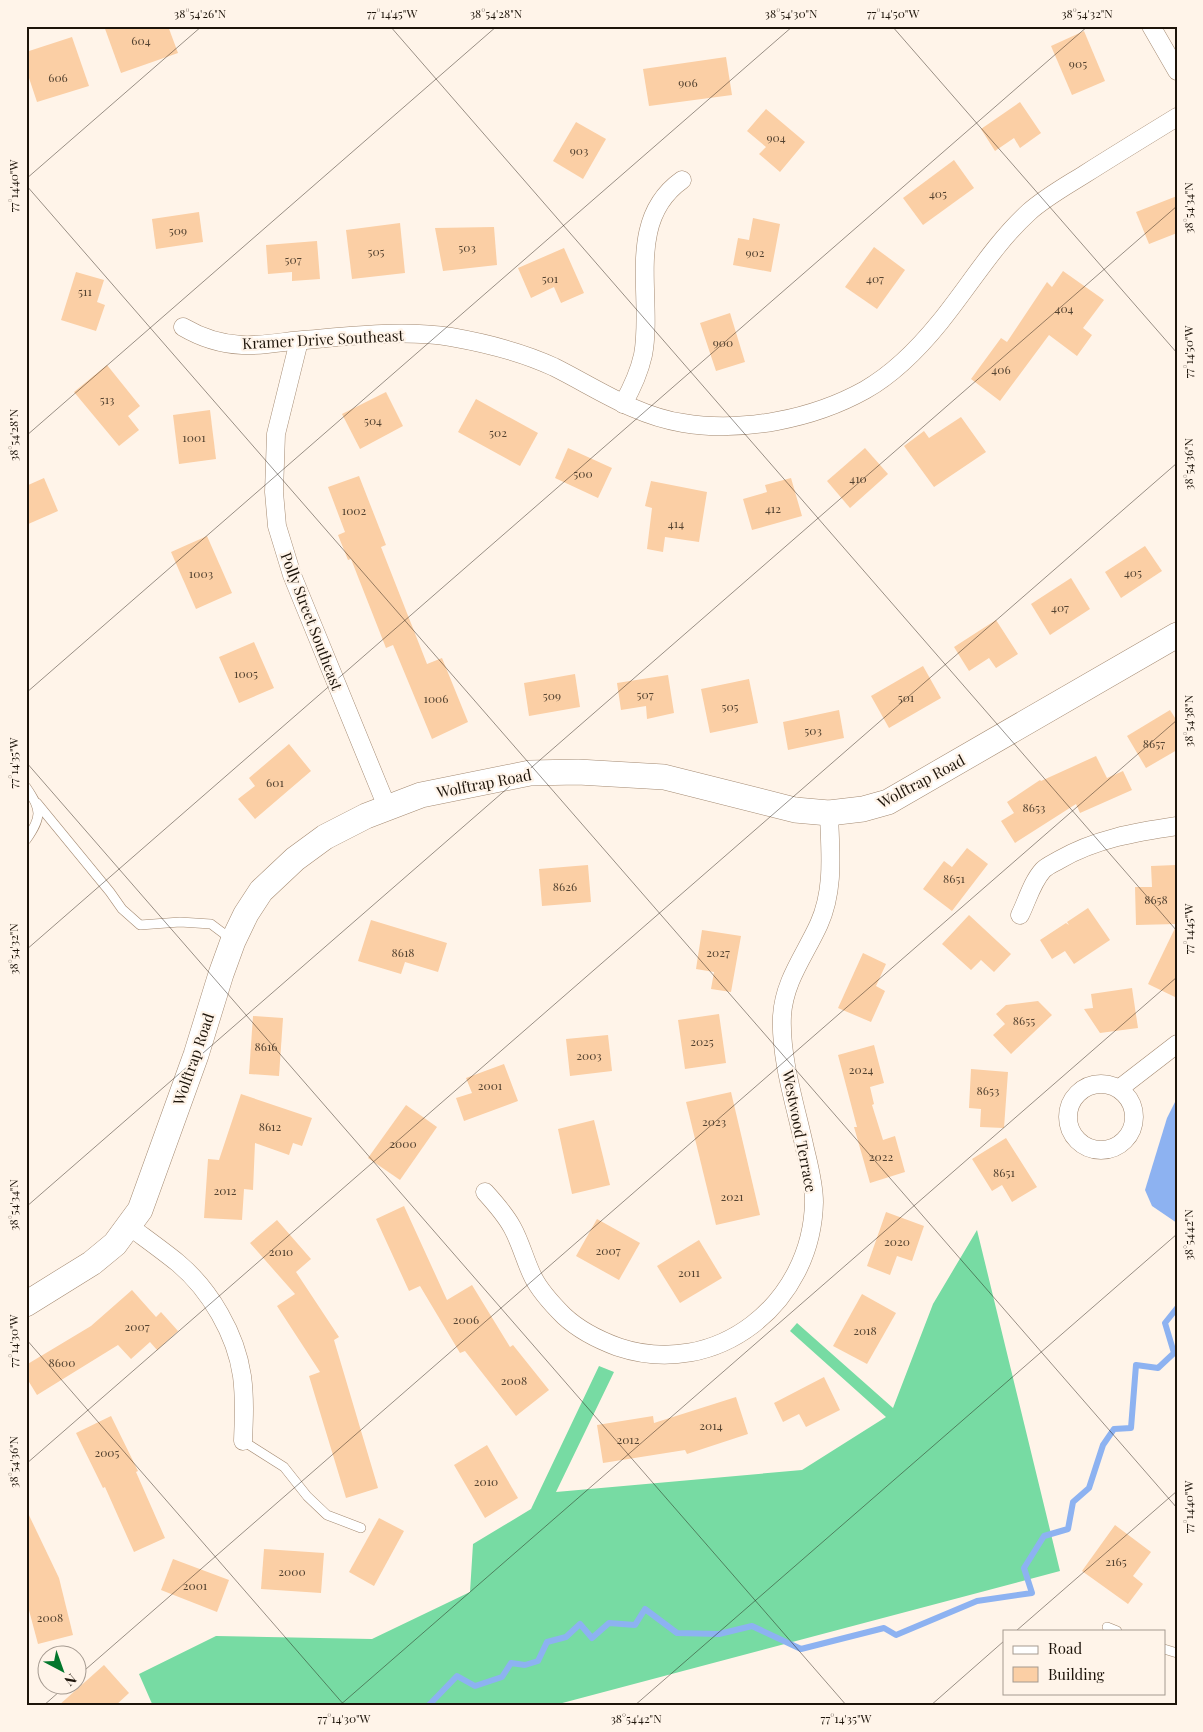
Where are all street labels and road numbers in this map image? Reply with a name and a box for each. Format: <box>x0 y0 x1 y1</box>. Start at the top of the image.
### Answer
street label: Kramer Drive Southeast <box>242 325 405 353</box>
street label: Polly Street Southeast <box>276 549 348 693</box>
street label: Wolftrap Road <box>873 750 968 813</box>
street label: Wolftrap Road <box>434 764 533 802</box>
street label: Wolftrap Road <box>168 1010 218 1109</box>
street label: Westwood Terrace <box>778 1067 822 1194</box>

